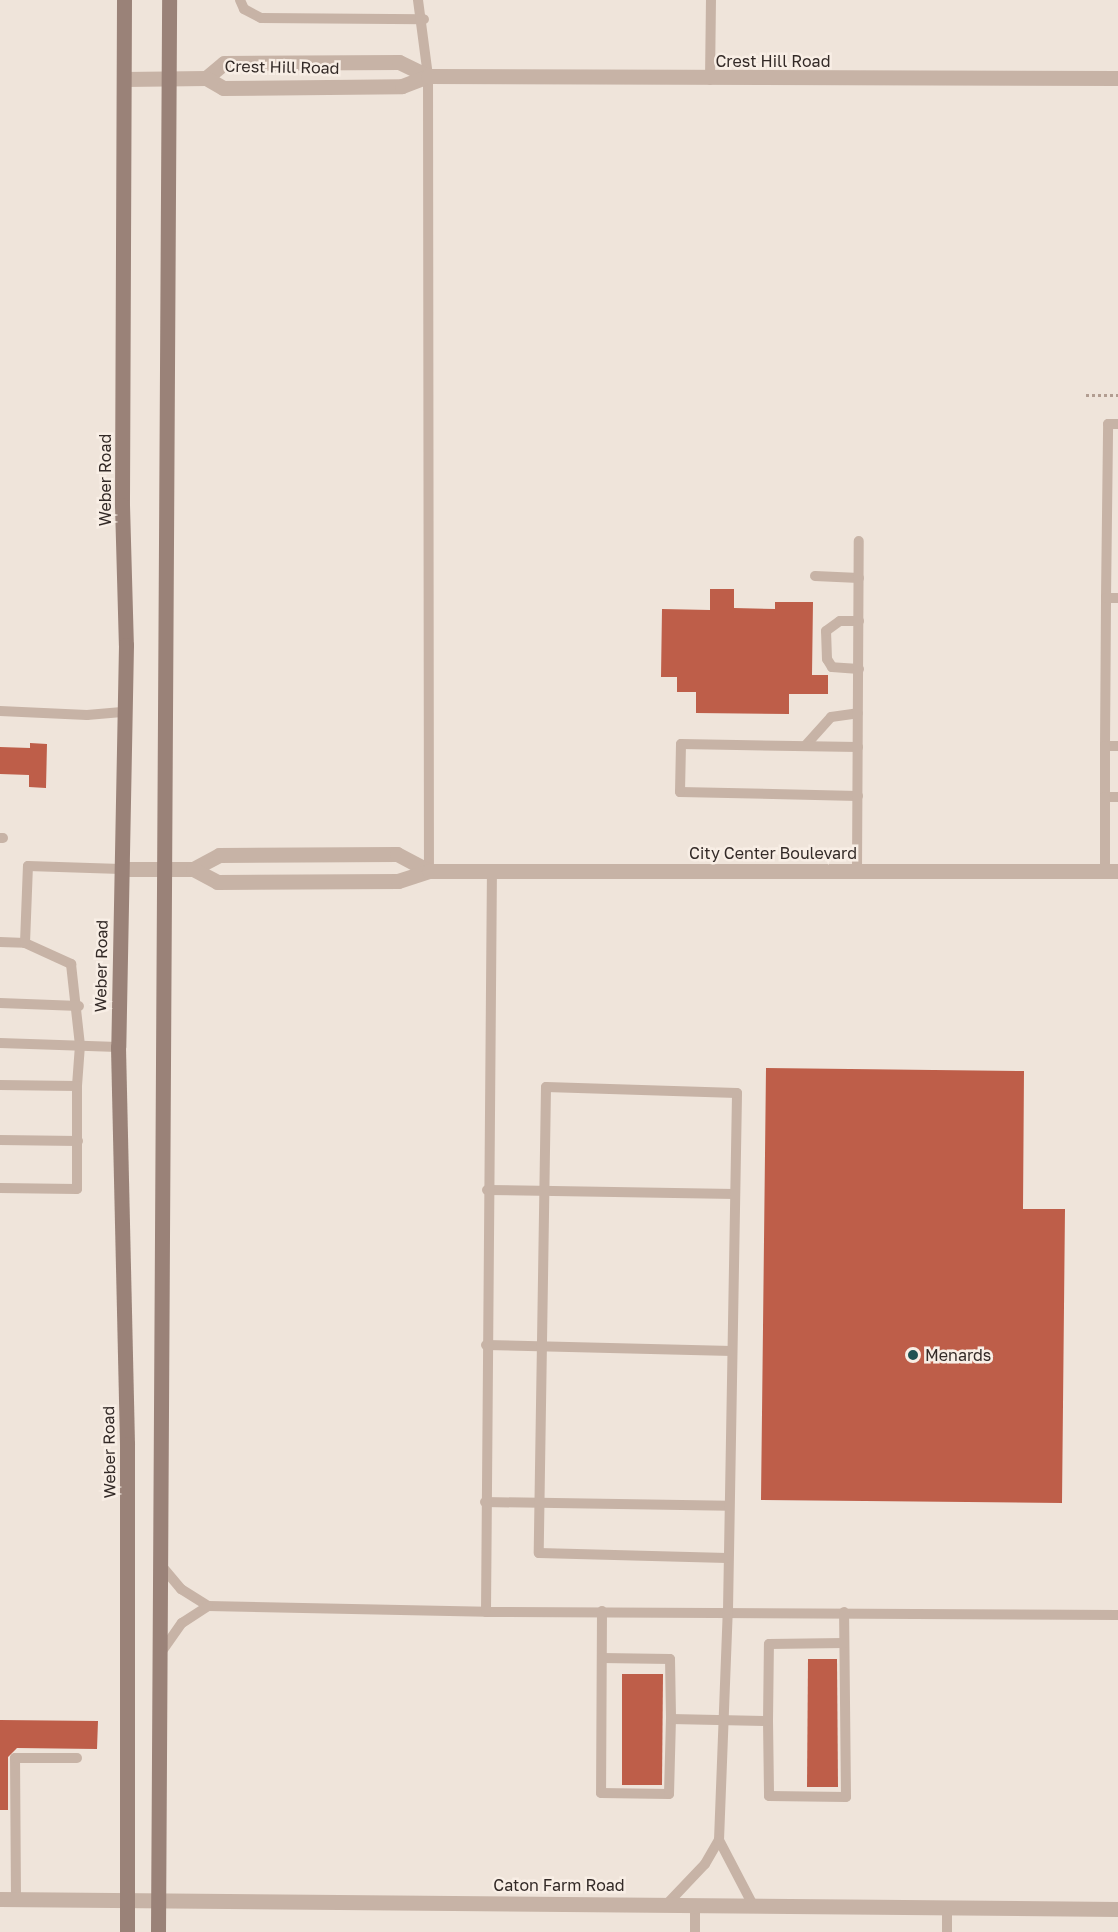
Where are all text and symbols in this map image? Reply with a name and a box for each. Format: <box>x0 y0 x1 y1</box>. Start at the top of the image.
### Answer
street label: Crest Hill Road <box>715 51 831 71</box>
street label: Crest Hill Road <box>224 56 340 78</box>
street label: Weber Road <box>95 434 115 526</box>
street label: City Center Boulevard <box>689 843 857 863</box>
street label: Weber Road <box>91 920 111 1012</box>
place label: Menards <box>925 1345 991 1365</box>
marker: Menards <box>906 1348 920 1362</box>
street label: Weber Road <box>99 1406 119 1498</box>
street label: Caton Farm Road <box>493 1875 625 1895</box>

